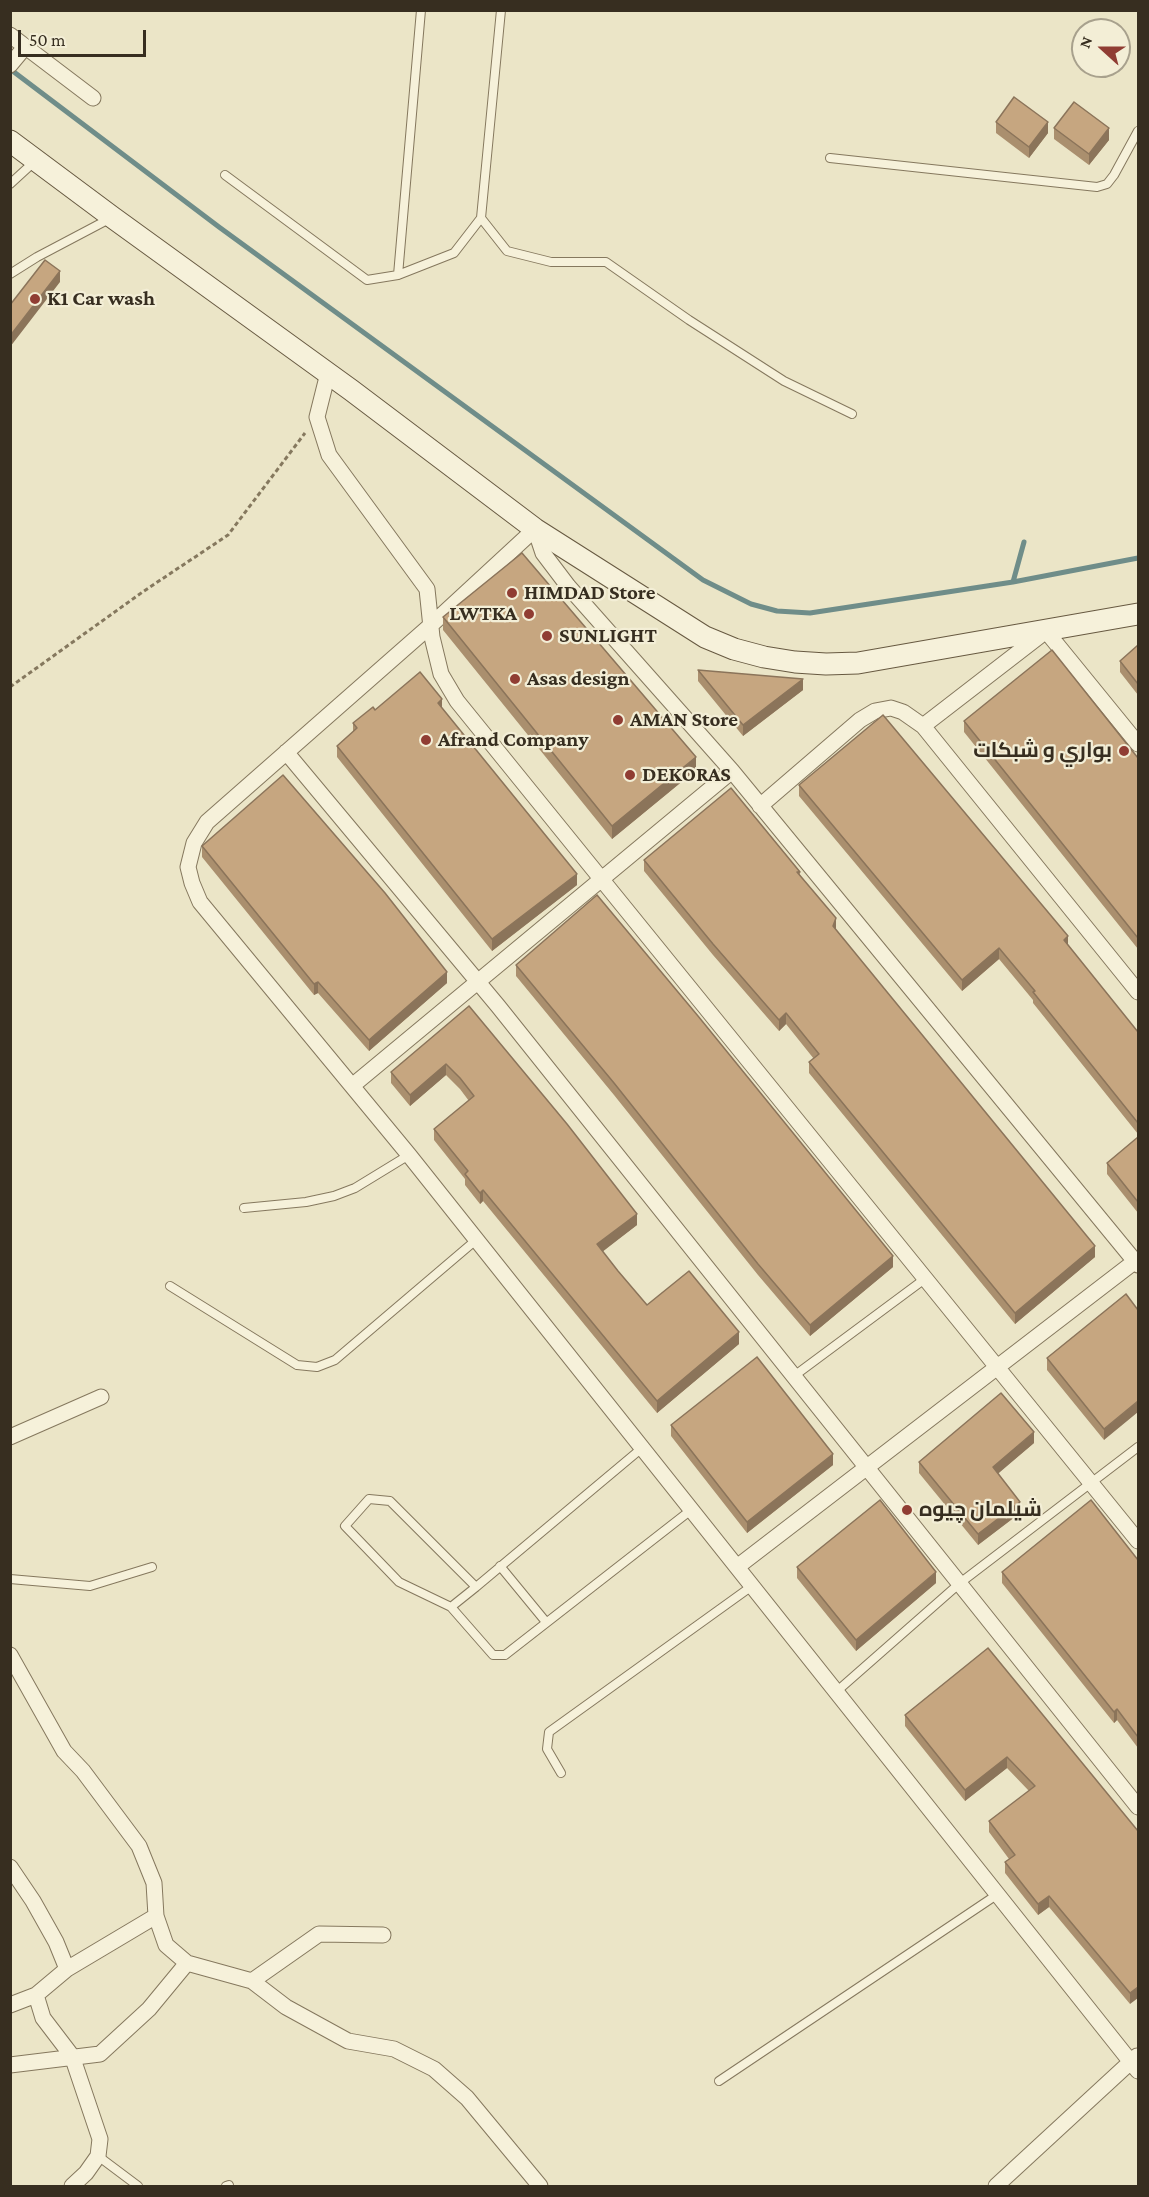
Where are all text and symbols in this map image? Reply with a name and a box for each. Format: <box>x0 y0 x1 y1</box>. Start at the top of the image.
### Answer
scale bar <box>21 18 148 56</box>
north arrow <box>1071 18 1131 78</box>
text: 50 m <box>29 30 66 50</box>
text: N <box>1076 34 1095 50</box>
place label: K1 Car wash <box>47 286 155 312</box>
marker: K1 Car wash <box>28 292 42 306</box>
place label: HIMDAD Store <box>524 580 655 606</box>
marker: HIMDAD Store <box>505 586 519 600</box>
place label: LWTKA <box>449 601 517 627</box>
marker: LWTKA <box>522 607 536 621</box>
place label: SUNLIGHT <box>559 623 657 649</box>
marker: SUNLIGHT <box>540 629 554 643</box>
place label: Asas design <box>527 666 629 692</box>
marker: Asas design <box>508 672 522 686</box>
place label: AMAN Store <box>630 707 738 733</box>
marker: AMAN Store <box>611 713 625 727</box>
place label: Afrand Company <box>438 727 588 753</box>
marker: Afrand Company <box>419 733 433 747</box>
place label: بواري و شبكات <box>973 738 1112 764</box>
marker: بواري و شبكات <box>1117 744 1131 758</box>
place label: DEKORAS <box>642 762 731 788</box>
marker: DEKORAS <box>623 768 637 782</box>
place label: شيلمان چیوه <box>919 1497 1042 1523</box>
marker: شيلمان چیوه <box>900 1503 914 1517</box>

